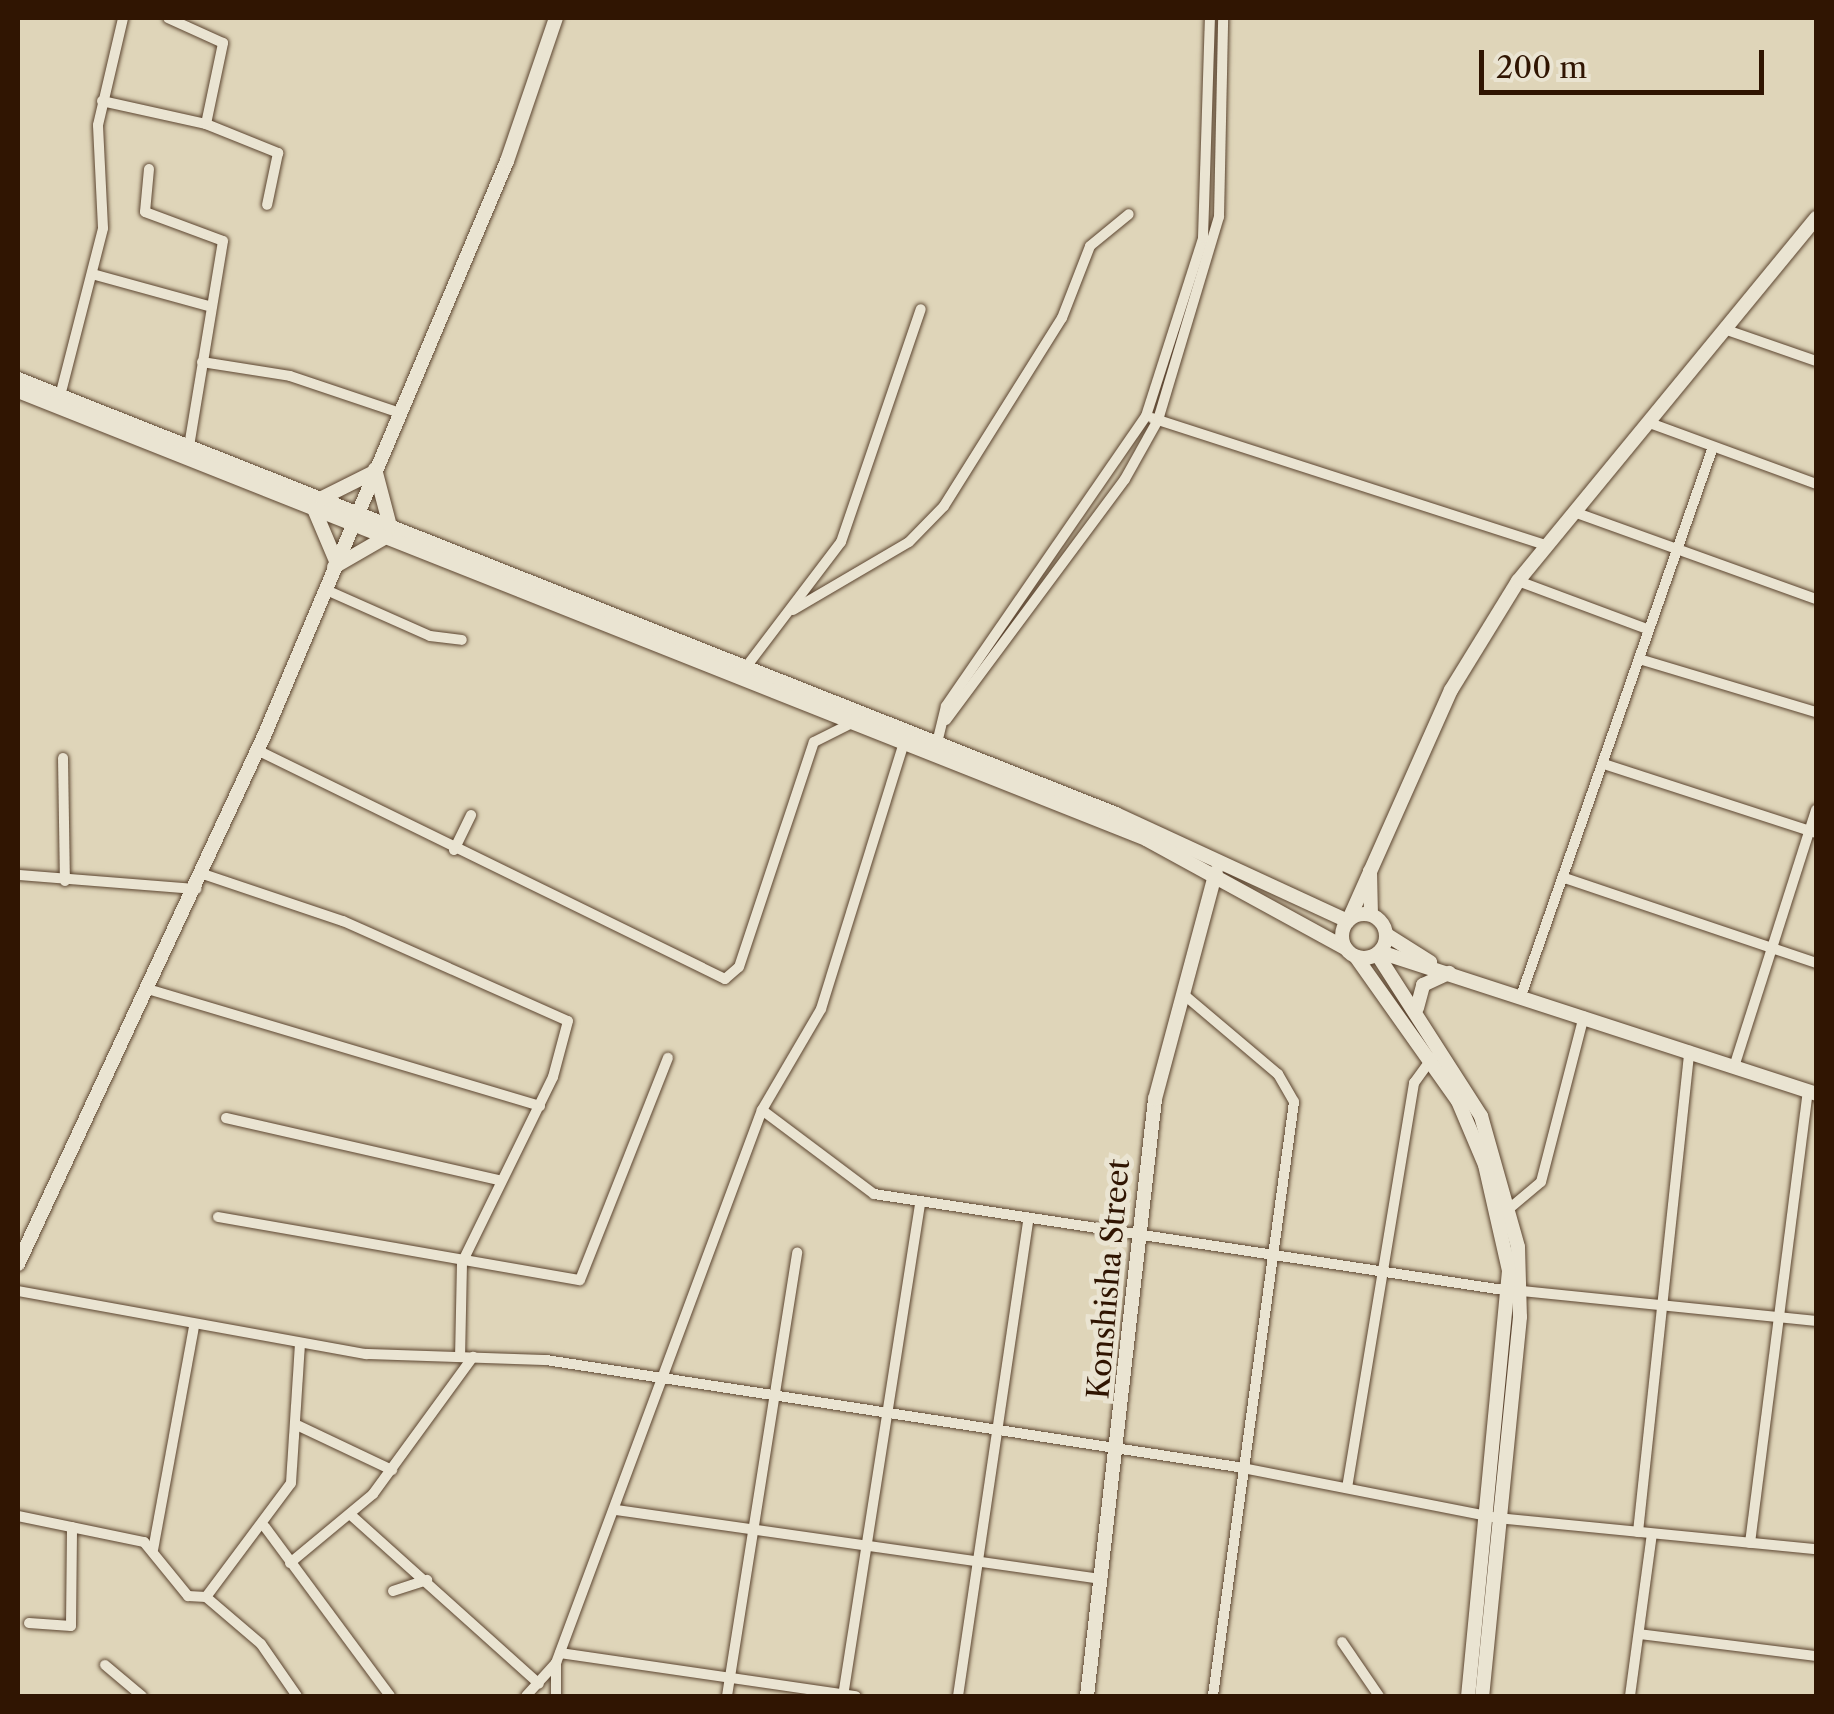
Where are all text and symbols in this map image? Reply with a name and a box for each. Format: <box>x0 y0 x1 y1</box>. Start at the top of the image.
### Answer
scale bar <box>1484 30 1769 92</box>
text: 200 m <box>1496 49 1587 86</box>
street label: Konshisha Street <box>1081 1157 1137 1401</box>

